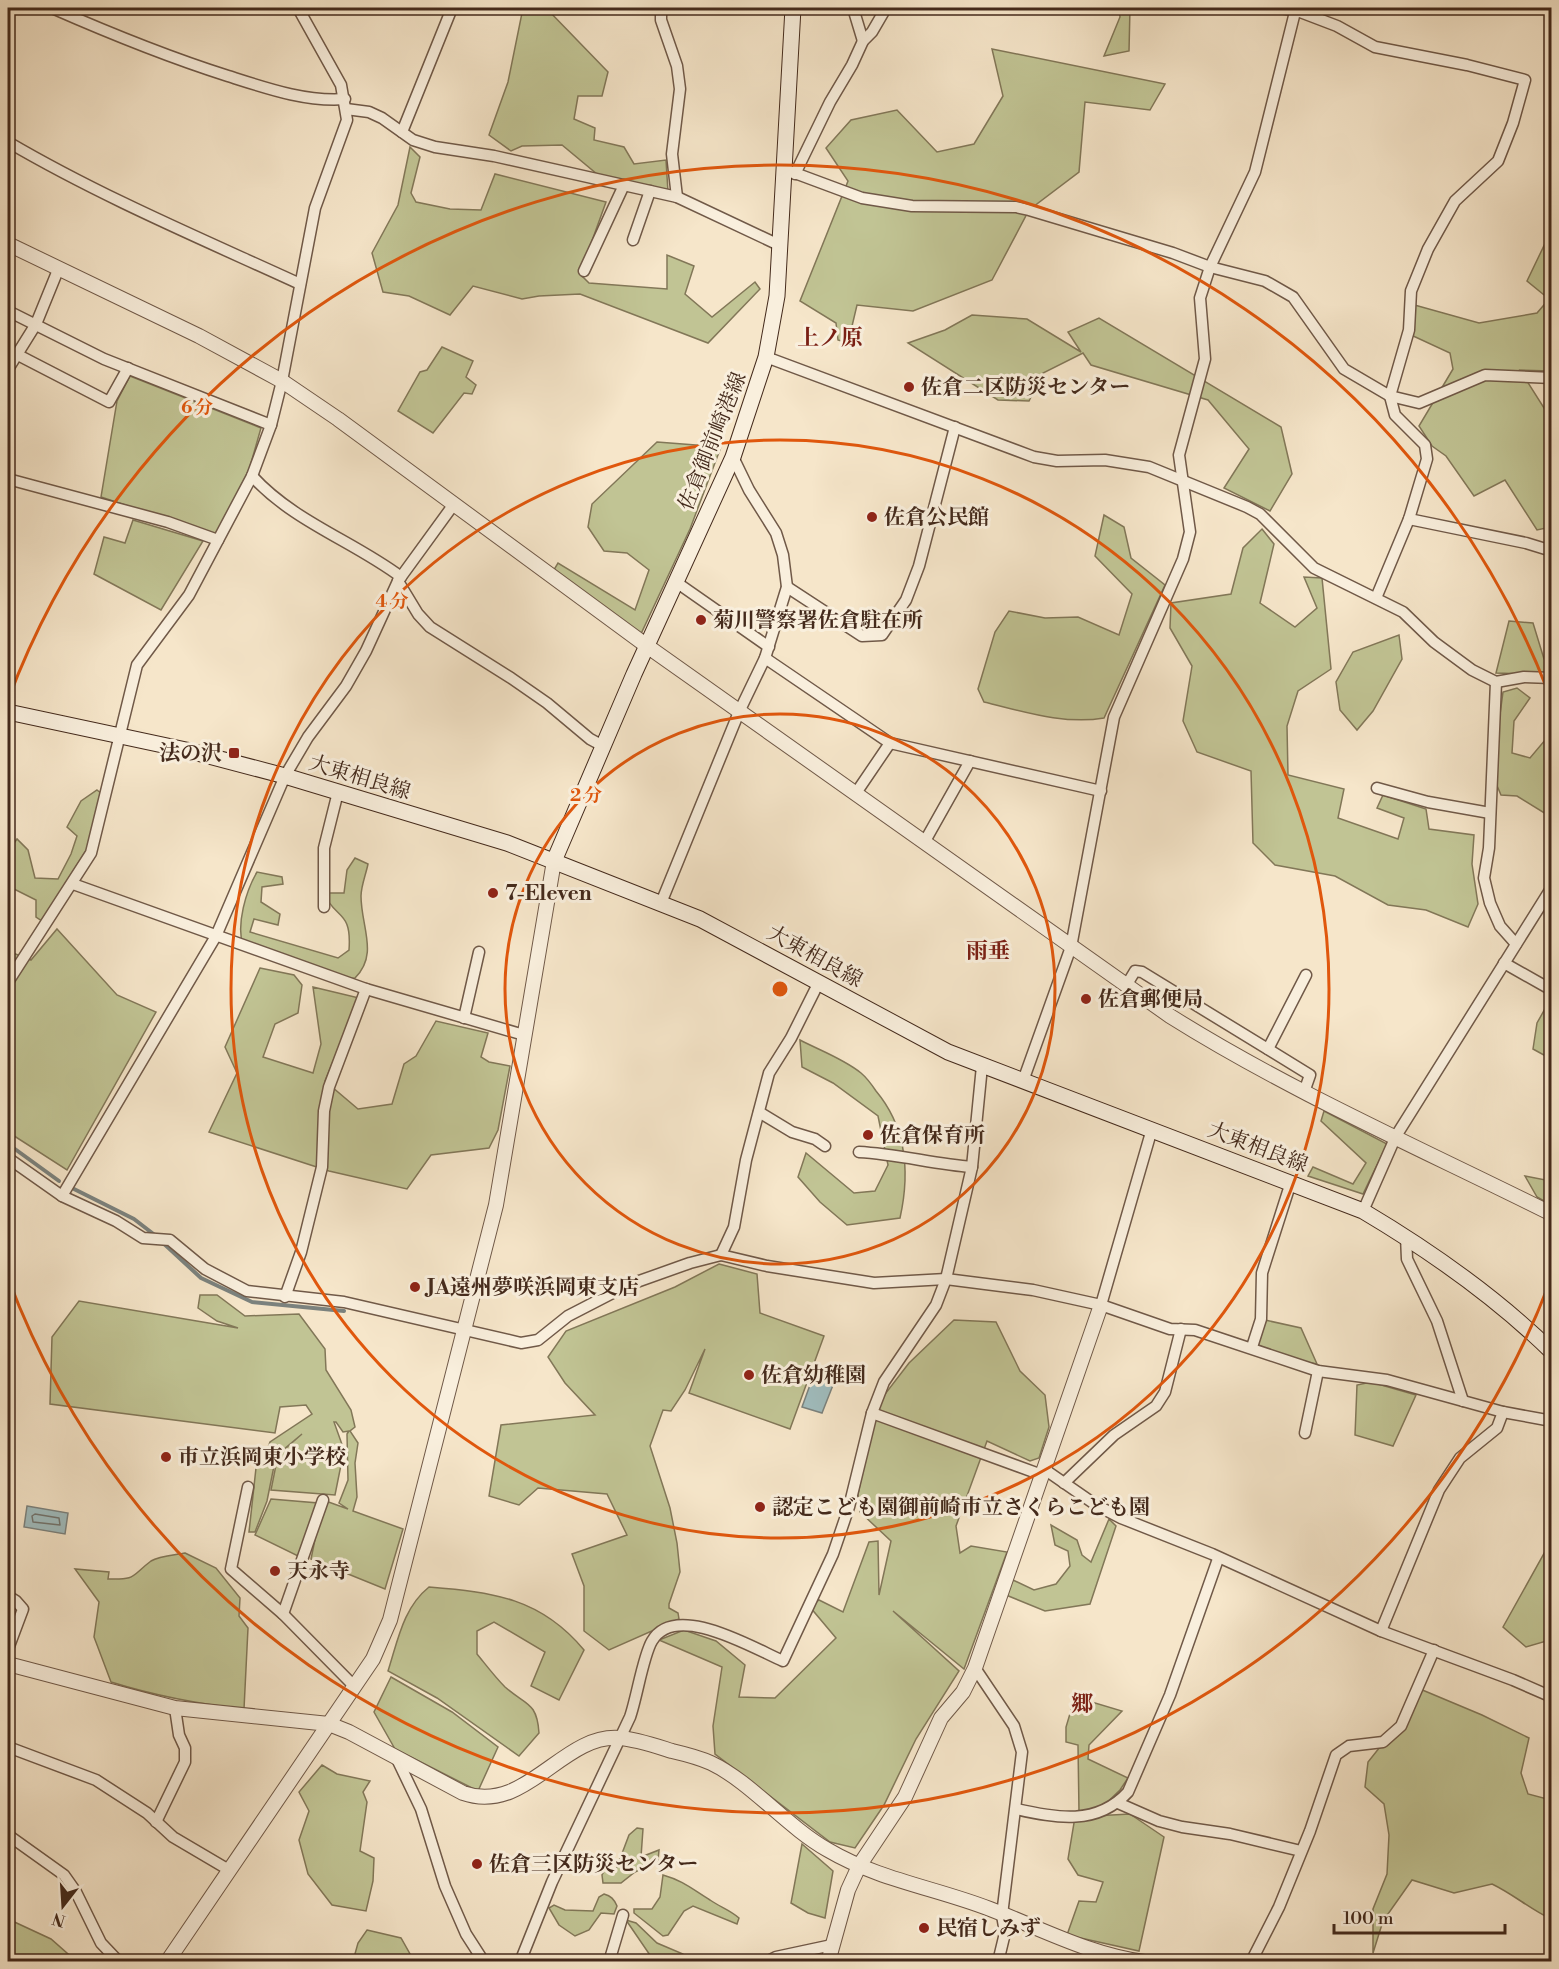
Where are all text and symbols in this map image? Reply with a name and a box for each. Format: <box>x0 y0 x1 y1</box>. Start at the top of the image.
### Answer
district label: 上ノ原 <box>797 325 863 352</box>
street label: 佐倉御前崎港線 <box>673 368 753 514</box>
place label: 佐倉二区防災センター <box>921 375 1130 401</box>
marker: 佐倉二区防災センター <box>902 380 916 394</box>
text: 6 分 <box>181 396 213 419</box>
place label: 佐倉公民館 <box>884 505 989 531</box>
marker: 佐倉公民館 <box>865 510 879 524</box>
text: 4 分 <box>376 590 408 613</box>
place label: 菊川警察署佐倉駐在所 <box>713 608 923 634</box>
marker: 菊川警察署佐倉駐在所 <box>694 613 708 627</box>
place label: 法の沢 <box>159 741 222 767</box>
marker: 法の沢 <box>227 746 241 760</box>
street label: 大東相良線 <box>306 750 414 806</box>
text: 2 分 <box>570 784 602 807</box>
place label: 7-Eleven <box>505 881 592 907</box>
marker: 7-Eleven <box>486 886 500 900</box>
street label: 大東相良線 <box>762 920 867 994</box>
district label: 雨垂 <box>966 938 1010 965</box>
centre of rings <box>770 979 790 999</box>
place label: 佐倉郵便局 <box>1098 987 1203 1013</box>
marker: 佐倉郵便局 <box>1079 992 1093 1006</box>
street label: 大東相良線 <box>1204 1117 1311 1179</box>
place label: 佐倉保育所 <box>880 1123 985 1149</box>
marker: 佐倉保育所 <box>861 1128 875 1142</box>
place label: JA遠州夢咲浜岡東支店 <box>424 1275 639 1301</box>
marker: JA遠州夢咲浜岡東支店 <box>408 1280 422 1294</box>
place label: 佐倉幼稚園 <box>761 1363 866 1389</box>
marker: 佐倉幼稚園 <box>742 1368 756 1382</box>
place label: 市立浜岡東小学校 <box>178 1445 346 1471</box>
marker: 市立浜岡東小学校 <box>159 1450 173 1464</box>
place label: 認定こども園御前崎市立さくらこども園 <box>772 1495 1150 1521</box>
marker: 認定こども園御前崎市立さくらこども園 <box>753 1500 767 1514</box>
place label: 天永寺 <box>287 1559 350 1585</box>
marker: 天永寺 <box>268 1564 282 1578</box>
district label: 郷 <box>1071 1691 1094 1718</box>
place label: 佐倉三区防災センター <box>489 1852 698 1878</box>
marker: 佐倉三区防災センター <box>470 1857 484 1871</box>
north arrow <box>33 1876 93 1936</box>
scale bar <box>1334 1897 1505 1935</box>
text: 100 m <box>1343 1907 1394 1930</box>
text: N <box>50 1908 68 1931</box>
place label: 民宿しみず <box>936 1916 1041 1942</box>
marker: 民宿しみず <box>917 1921 931 1935</box>

